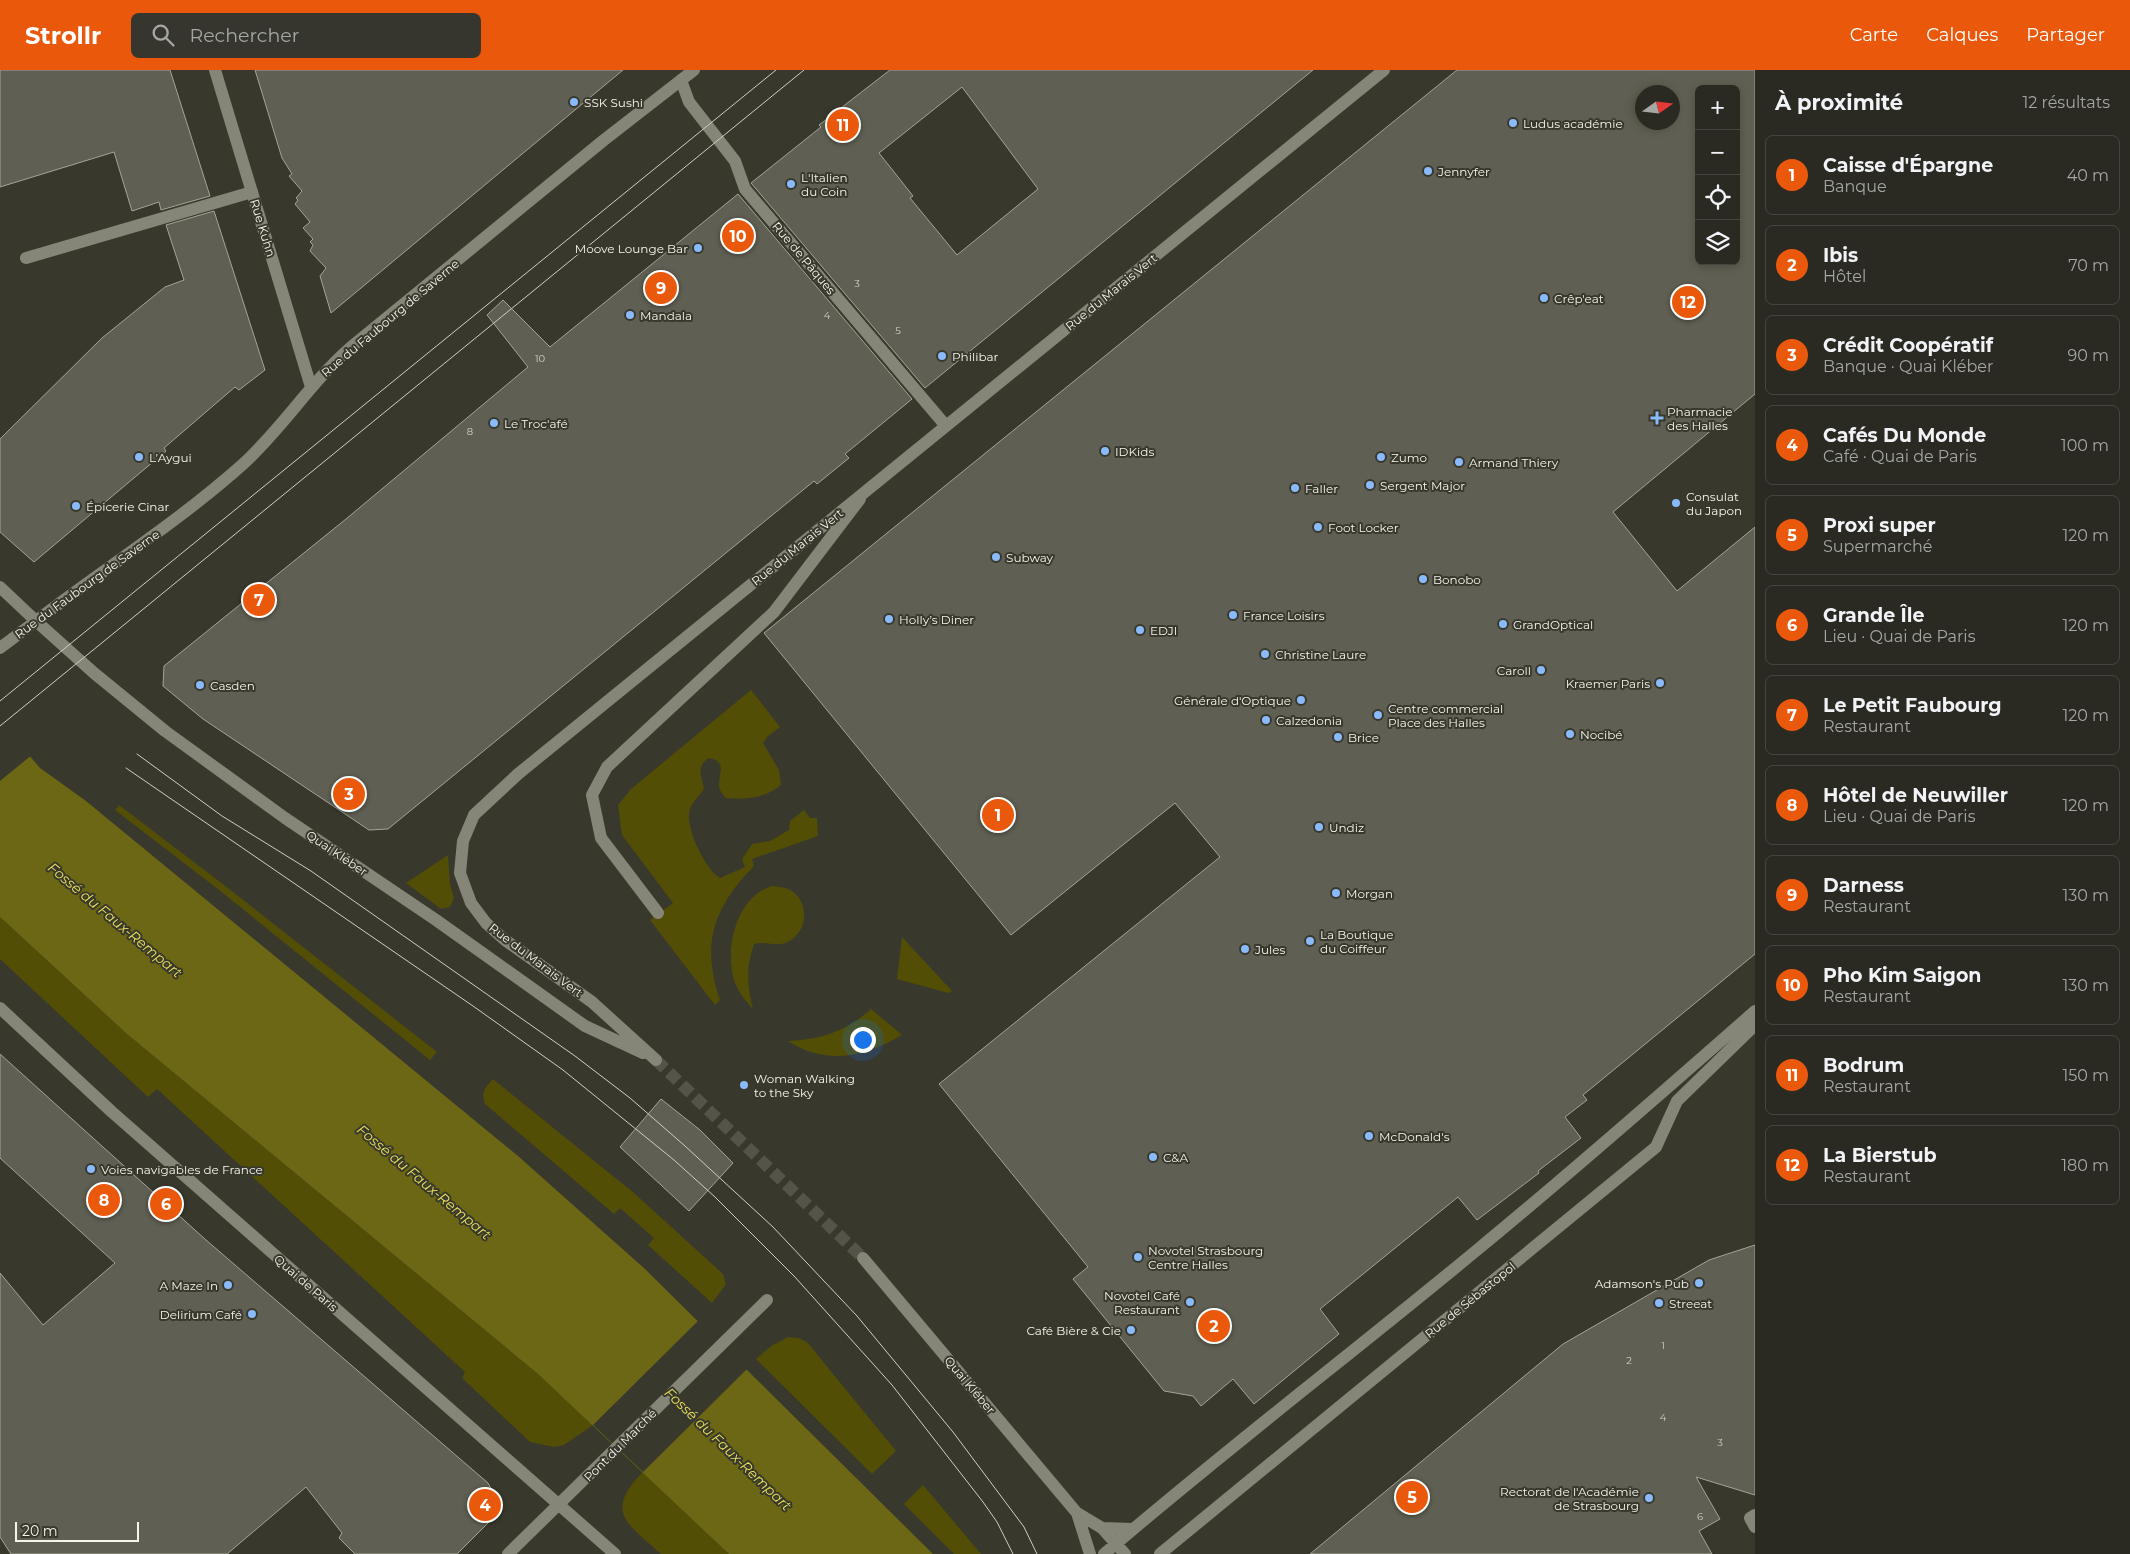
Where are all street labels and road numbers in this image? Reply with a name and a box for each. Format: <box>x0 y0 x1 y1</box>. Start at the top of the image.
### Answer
street label: Rue Kuhn <box>247 197 279 259</box>
street label: Rue de Pâques <box>769 219 839 298</box>
street label: Rue du Marais Vert <box>1062 250 1160 334</box>
street label: Rue du Faubourg de Saverne <box>318 256 462 380</box>
street label: Rue du Marais Vert <box>748 505 846 589</box>
street label: Rue du Faubourg de Saverne <box>12 526 162 642</box>
street label: Quai Kléber <box>303 827 371 879</box>
street label: Rue du Marais Vert <box>486 920 586 1000</box>
street label: Quai de Paris <box>271 1251 341 1315</box>
street label: Rue de Sébastopol <box>1422 1259 1518 1341</box>
street label: Quai Kléber <box>942 1353 999 1417</box>
street label: Pont du Marché <box>581 1406 659 1484</box>

